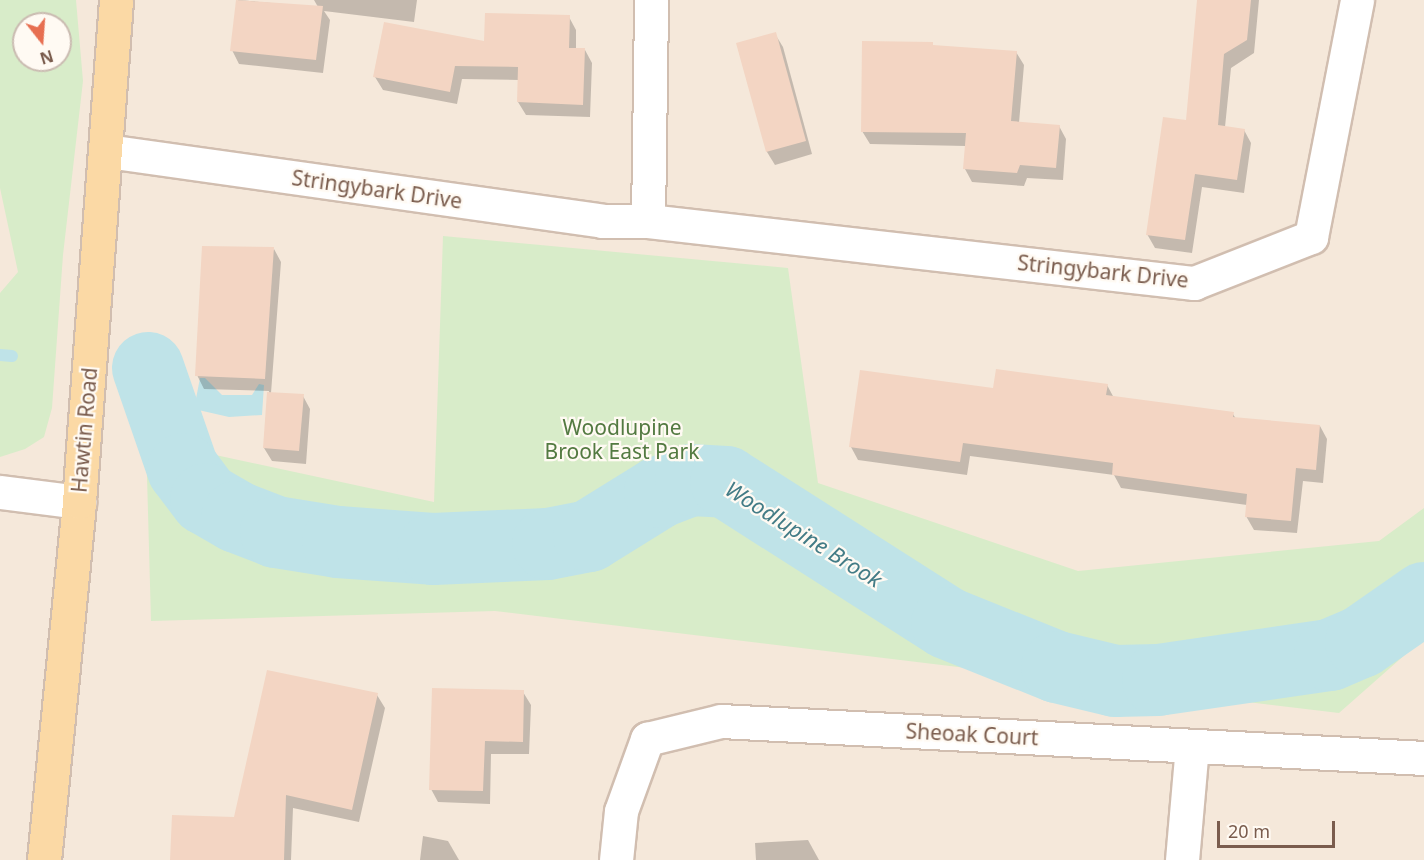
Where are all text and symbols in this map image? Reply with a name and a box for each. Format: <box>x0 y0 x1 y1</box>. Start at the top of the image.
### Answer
north arrow <box>12 12 72 72</box>
text: N <box>37 45 56 70</box>
street label: Stringybark Drive <box>290 165 464 213</box>
street label: Stringybark Drive <box>1016 249 1190 293</box>
street label: Hawtin Road <box>66 366 102 494</box>
park label: Woodlupine Brook East Park <box>545 414 699 464</box>
water label: Woodlupine Brook <box>721 475 887 593</box>
street label: Sheoak Court <box>905 718 1039 750</box>
scale bar <box>1220 809 1338 847</box>
text: 20 m <box>1228 819 1270 843</box>

